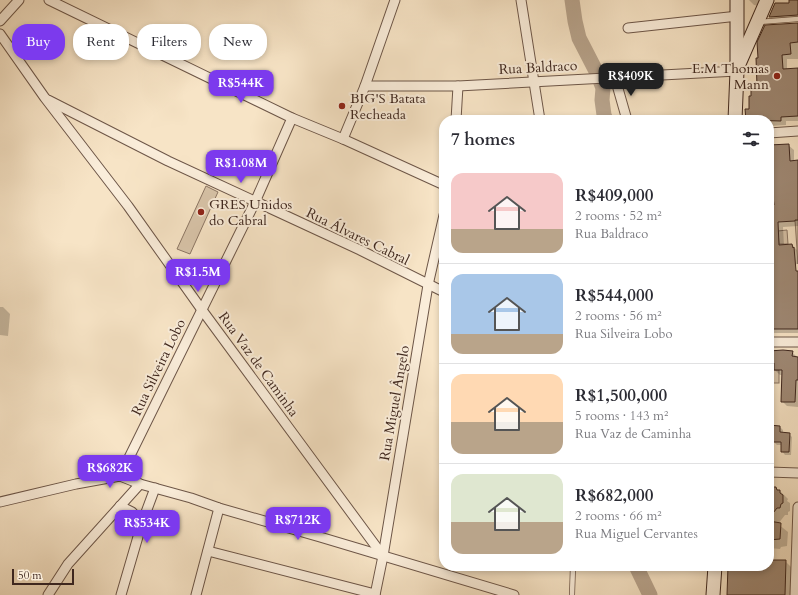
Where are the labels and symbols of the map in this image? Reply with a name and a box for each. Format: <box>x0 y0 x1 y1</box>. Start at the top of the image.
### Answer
street label: Rua Baldraco <box>498 56 578 79</box>
place label: E.M Thomas Mann <box>692 59 769 94</box>
pin: R$409K <box>598 63 664 97</box>
pin: R$544K <box>208 70 274 104</box>
marker: E.M Thomas Mann <box>772 71 782 81</box>
place label: BIG'S Batata Recheada <box>350 89 426 124</box>
marker: BIG'S Batata Recheada <box>337 101 347 111</box>
pin: R$1.08M <box>204 150 278 184</box>
place label: GRES Unidos do Cabral <box>209 195 293 230</box>
street label: Rua Álvares Cabral <box>303 203 413 270</box>
marker: GRES Unidos do Cabral <box>196 207 206 217</box>
pin: R$1.5M <box>165 259 231 293</box>
street label: Rua Vaz de Caminha <box>214 308 303 421</box>
street label: Rua Silveira Lobo <box>127 315 190 419</box>
street label: Rua Miguel Ângelo <box>375 344 414 462</box>
pin: R$682K <box>77 455 143 489</box>
pin: R$712K <box>265 507 331 541</box>
pin: R$534K <box>114 510 180 544</box>
scale bar <box>12 567 74 586</box>

